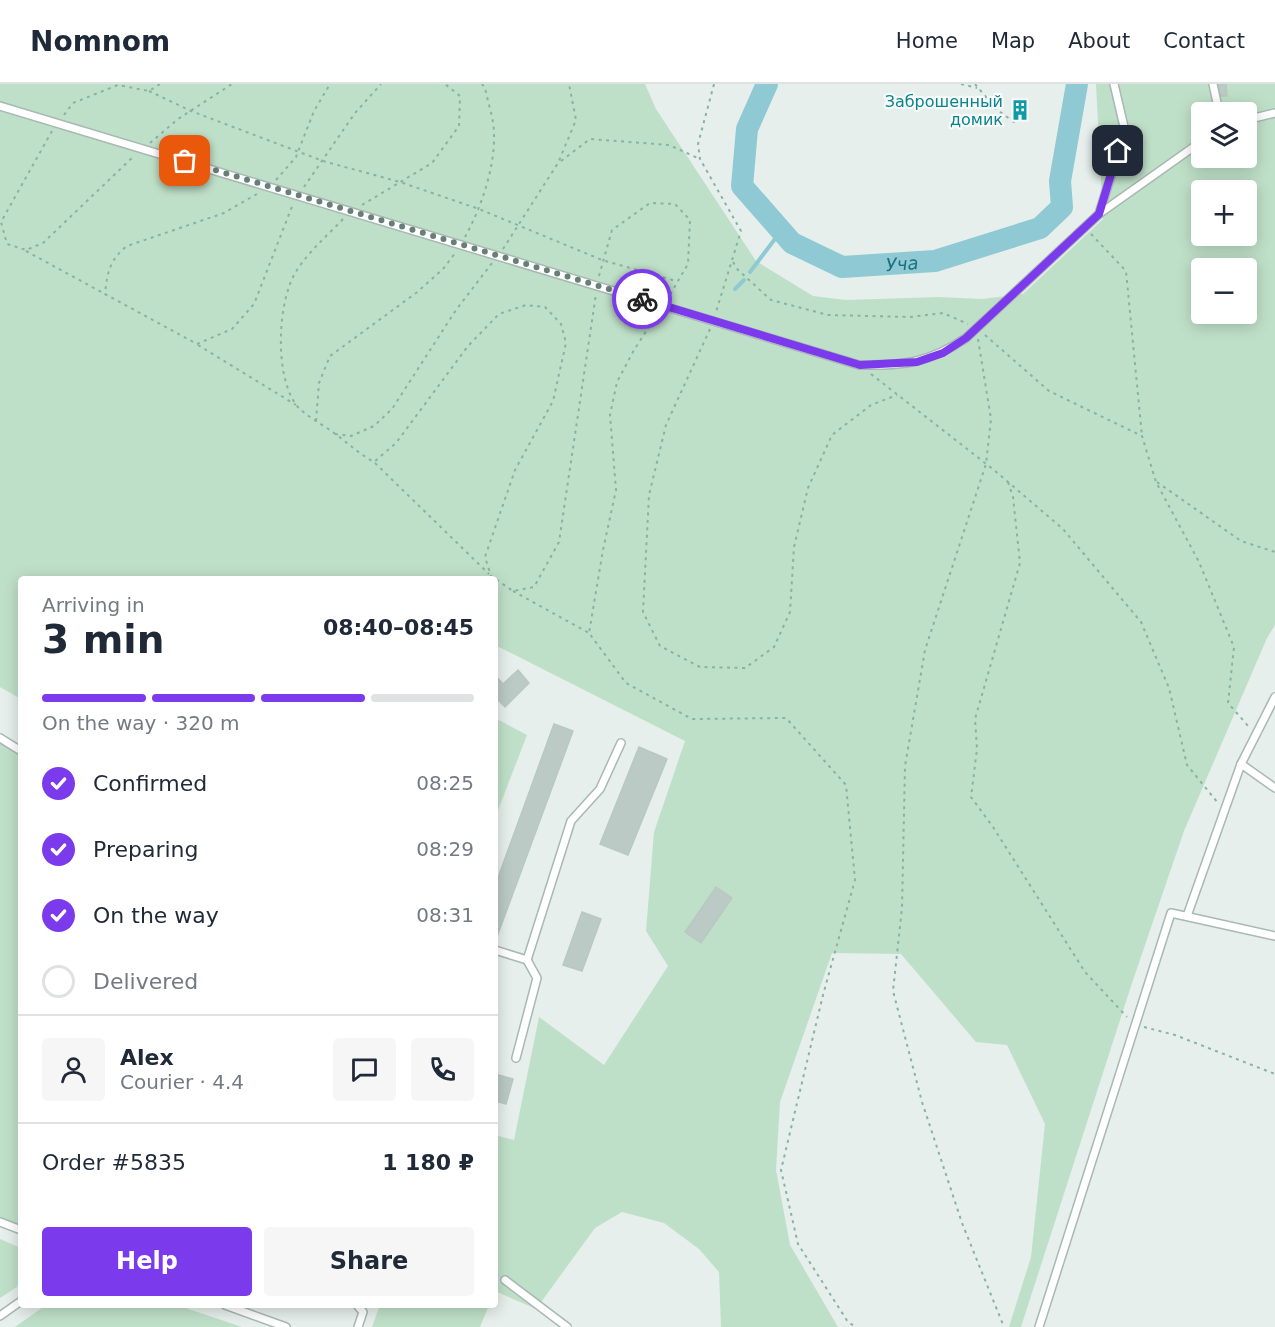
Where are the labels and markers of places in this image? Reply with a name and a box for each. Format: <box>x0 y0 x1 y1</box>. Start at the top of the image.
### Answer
place label: Заброшенный домик <box>885 92 1003 129</box>
building icon: Заброшенный домик <box>1008 98 1032 122</box>
pin <box>1092 125 1143 176</box>
pin <box>159 135 210 186</box>

